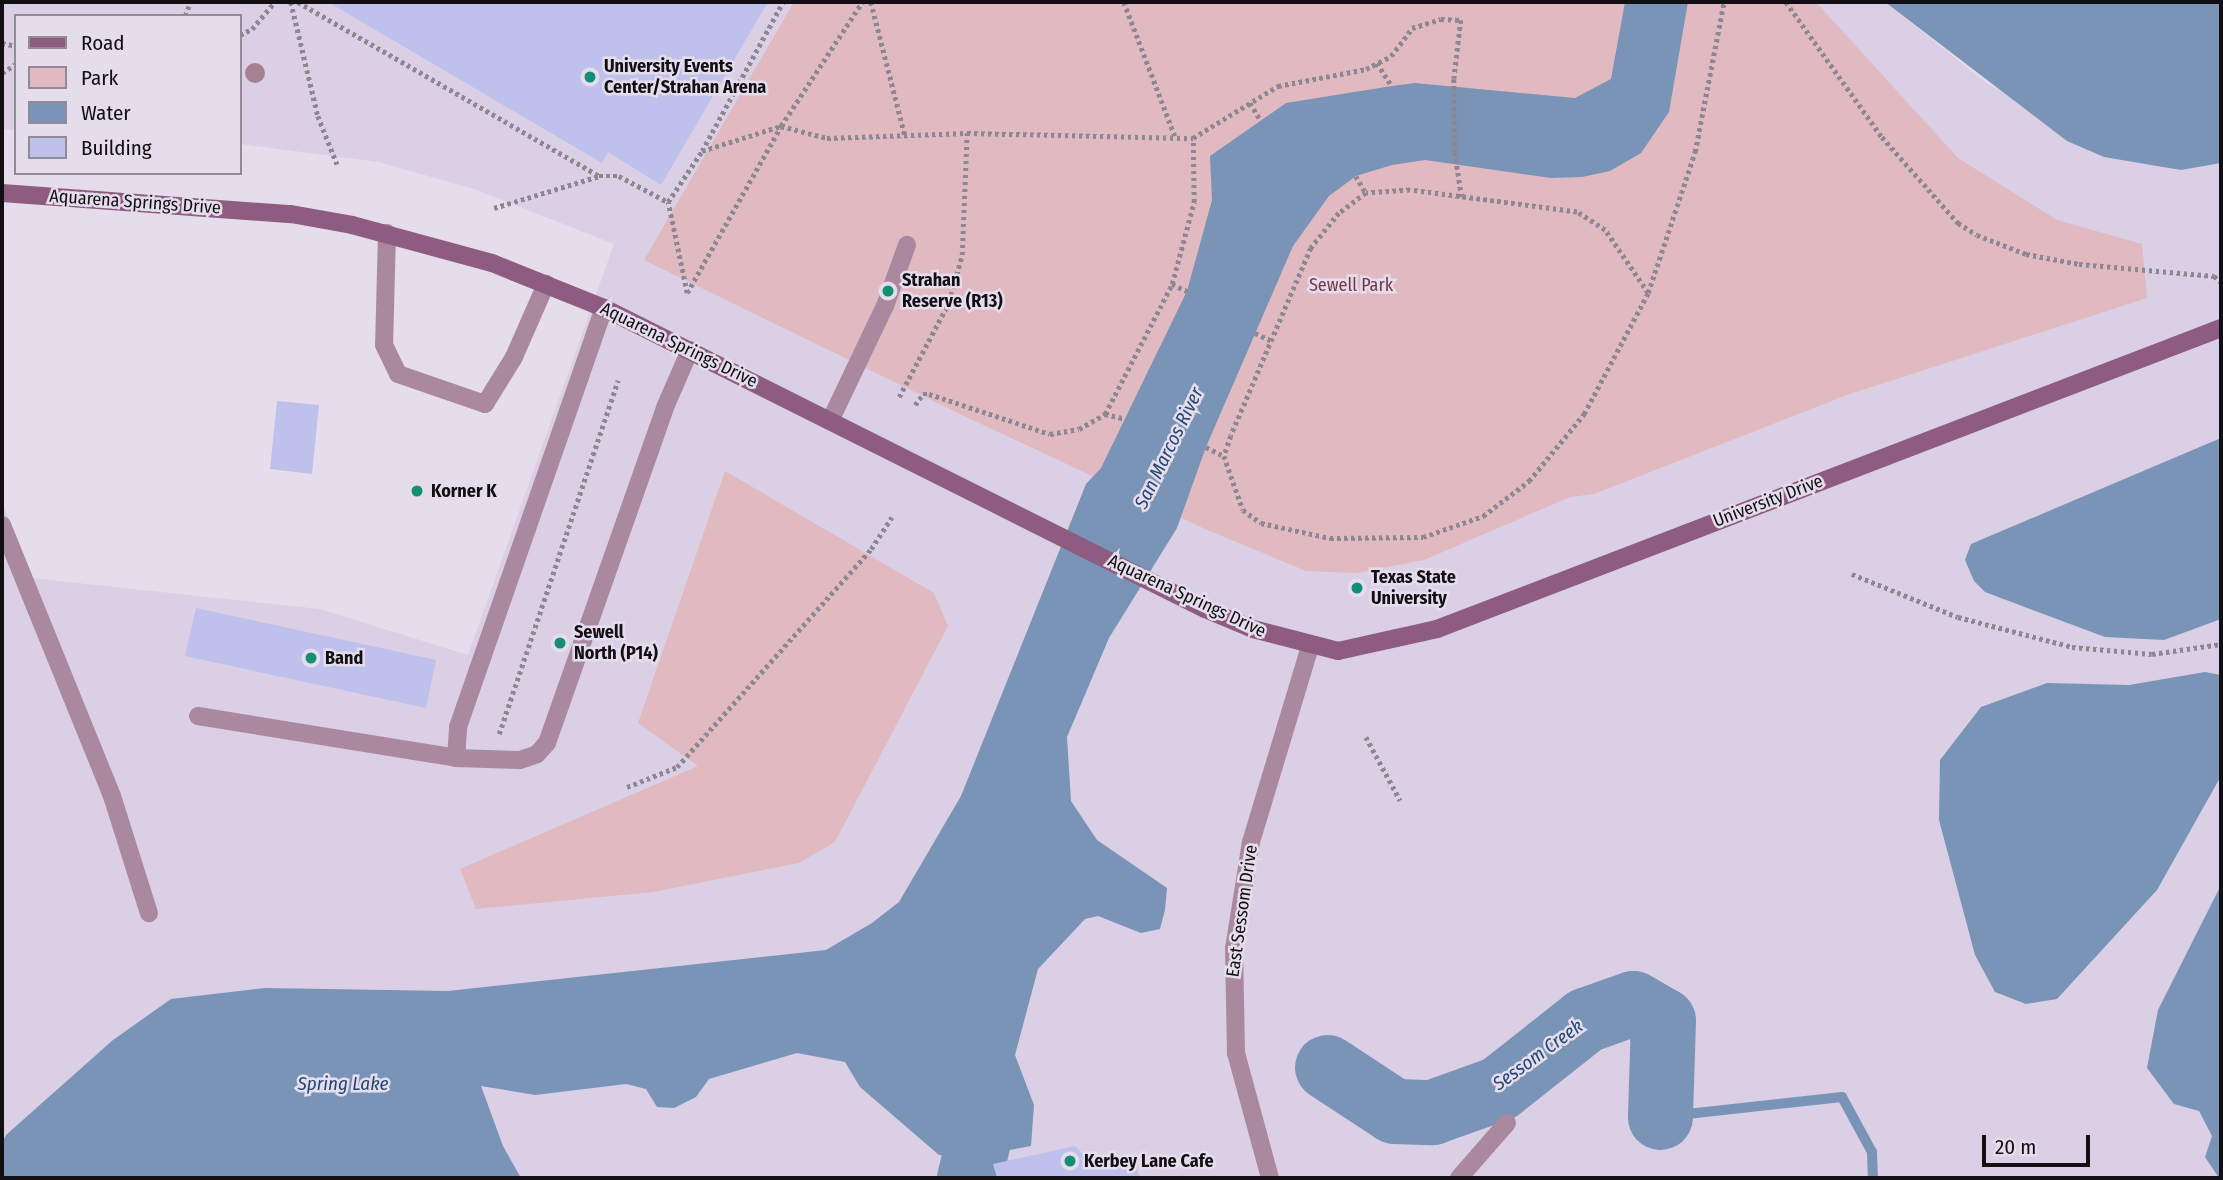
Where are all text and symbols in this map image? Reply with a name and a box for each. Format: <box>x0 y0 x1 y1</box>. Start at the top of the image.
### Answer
legend <box>14 14 242 175</box>
text: Road <box>81 30 125 56</box>
place label: University Events Center/Strahan Arena <box>604 56 766 98</box>
text: Park <box>81 65 118 91</box>
marker: University Events Center/Strahan Arena <box>582 69 598 85</box>
text: Water <box>81 100 131 126</box>
text: Building <box>81 135 152 161</box>
street label: Aquarena Springs Drive <box>49 185 221 219</box>
place label: Strahan Reserve (R13) <box>902 270 1003 312</box>
park label: Sewell Park <box>1309 274 1393 296</box>
marker: Strahan Reserve (R13) <box>880 283 896 299</box>
street label: Aquarena Springs Drive <box>597 298 761 392</box>
water label: San Marcos River <box>1130 384 1208 512</box>
street label: University Drive <box>1710 470 1826 532</box>
place label: Korner K <box>431 480 497 502</box>
marker: Korner K <box>409 483 425 499</box>
street label: Aquarena Springs Drive <box>1105 550 1269 642</box>
place label: Texas State University <box>1371 567 1456 610</box>
marker: Texas State University <box>1349 580 1365 596</box>
place label: Sewell North (P14) <box>574 622 658 664</box>
marker: Sewell North (P14) <box>552 635 568 651</box>
place label: Band <box>325 647 363 669</box>
marker: Band <box>303 650 319 666</box>
street label: East Sessom Drive <box>1222 843 1262 979</box>
water label: Sessom Creek <box>1489 1015 1587 1095</box>
water label: Spring Lake <box>297 1073 389 1095</box>
scale bar <box>1985 1120 2094 1164</box>
text: 20 m <box>1995 1134 2036 1160</box>
place label: Kerbey Lane Cafe <box>1084 1150 1214 1172</box>
marker: Kerbey Lane Cafe <box>1062 1153 1078 1169</box>

